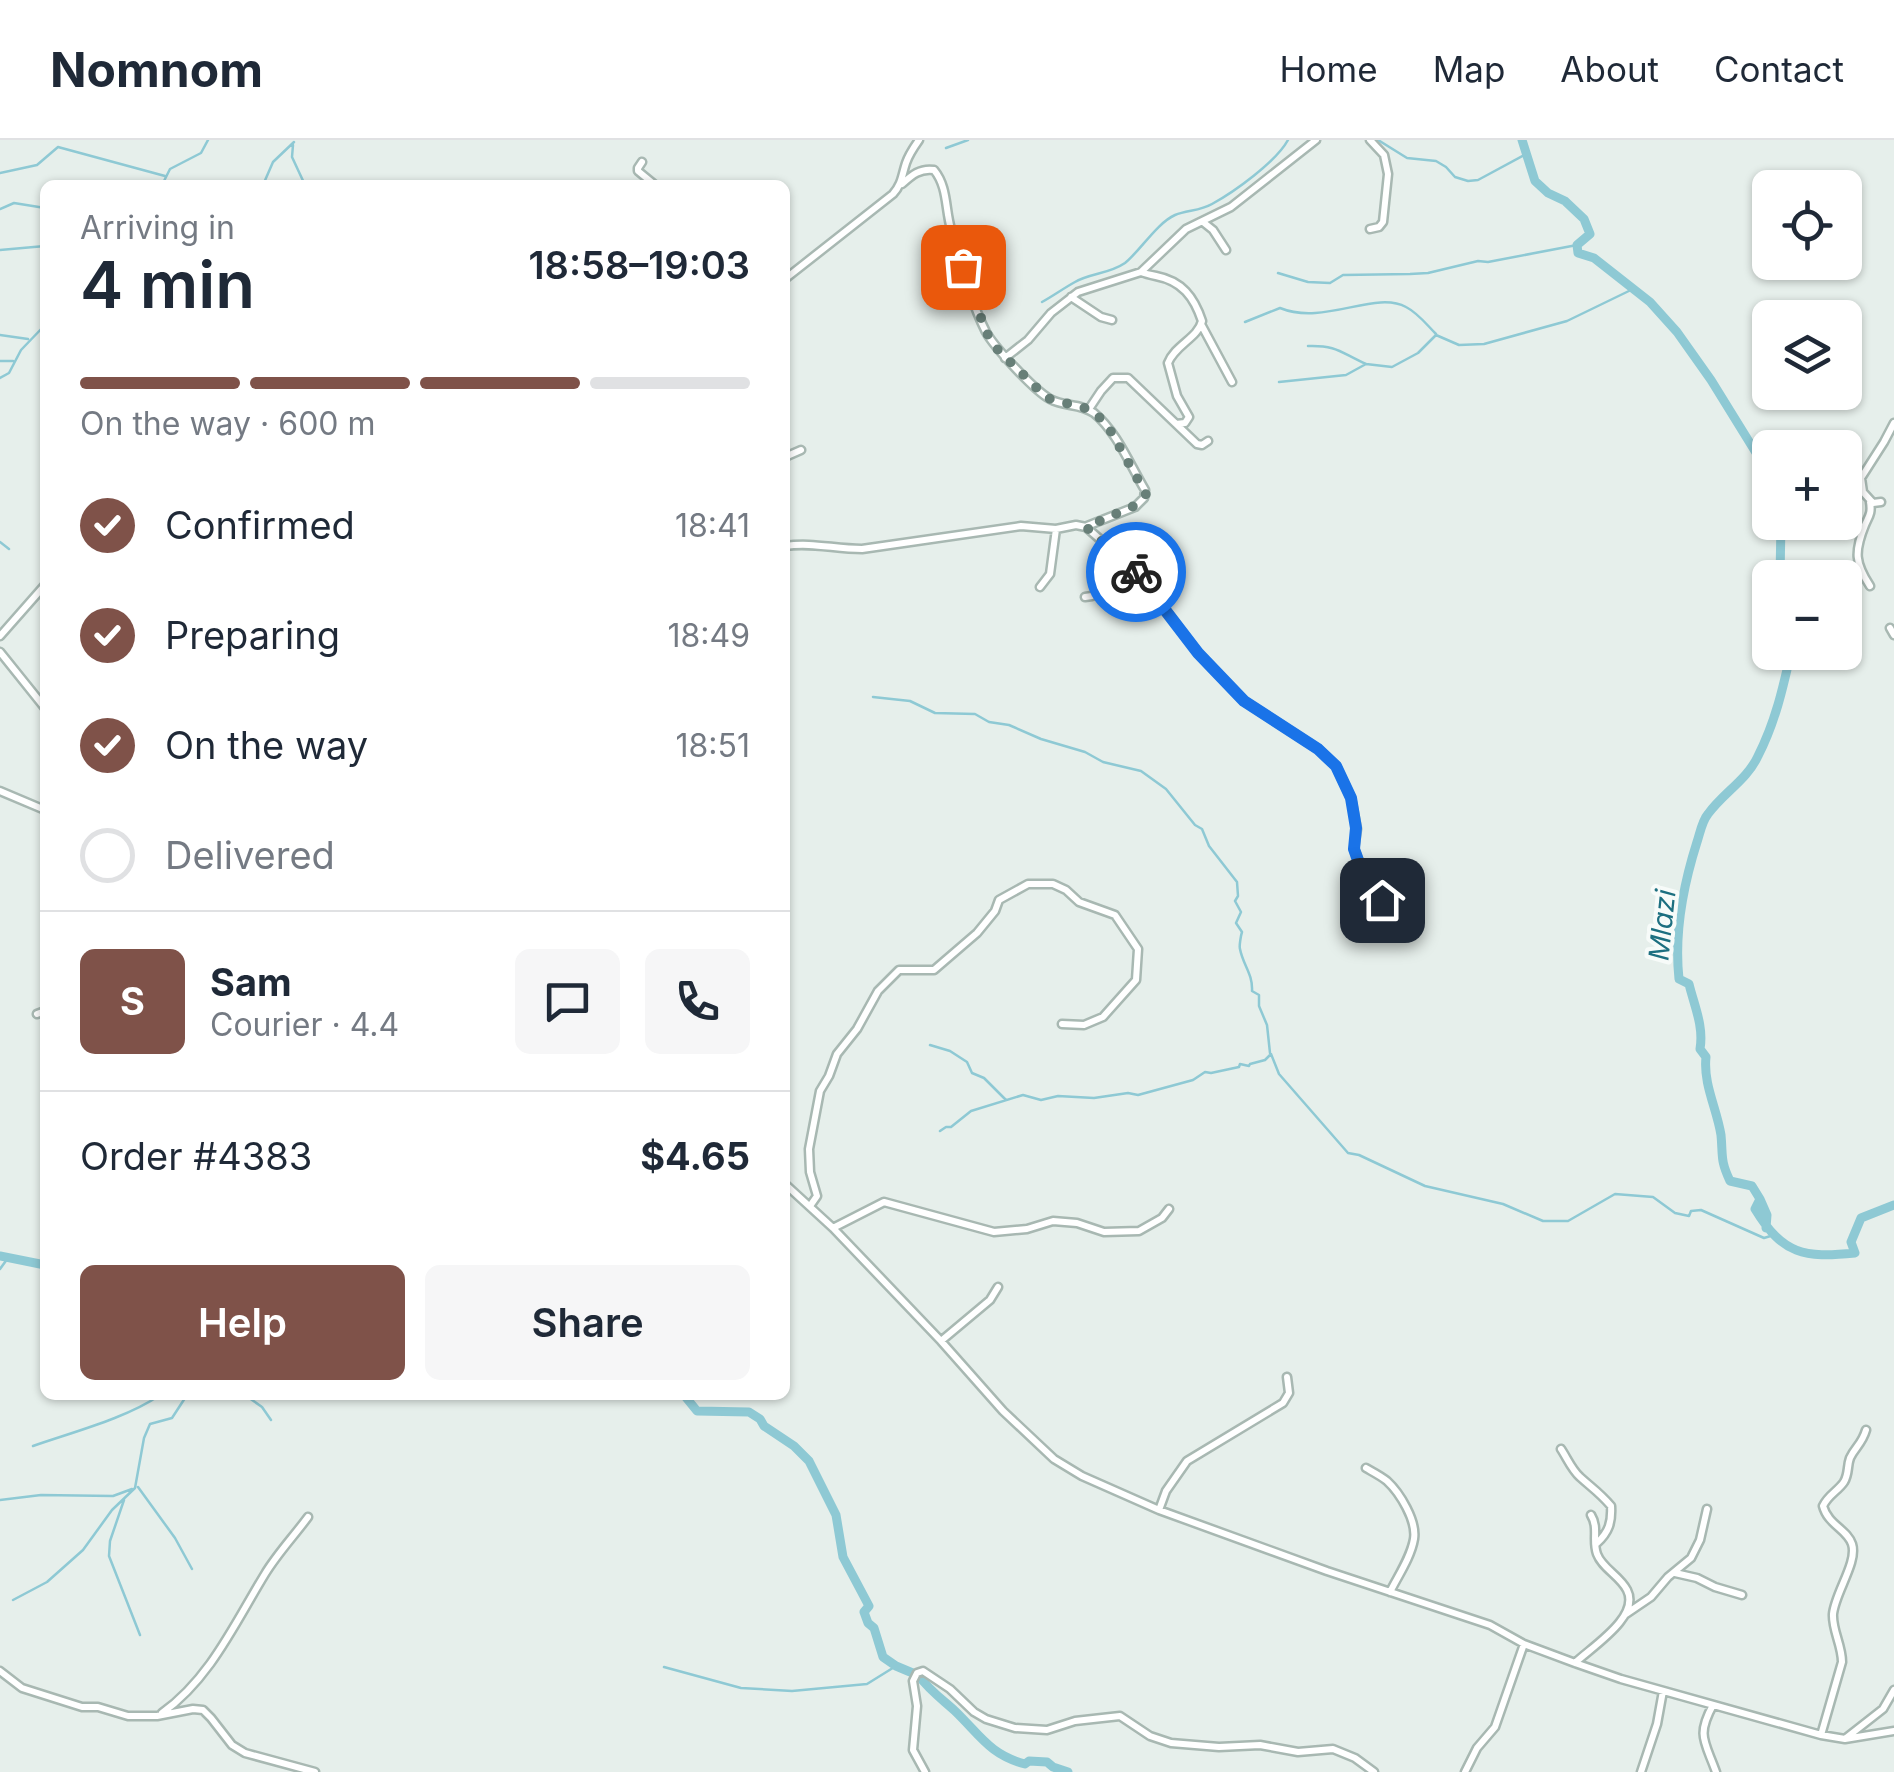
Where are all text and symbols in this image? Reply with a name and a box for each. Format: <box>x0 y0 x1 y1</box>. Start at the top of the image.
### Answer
text: Nomnom <box>50 40 263 99</box>
text: Home <box>1280 48 1378 90</box>
text: Map <box>1433 48 1505 90</box>
text: About <box>1560 48 1659 90</box>
text: Contact <box>1714 48 1844 90</box>
map controls <box>1752 170 1862 670</box>
button: locate <box>1752 170 1862 280</box>
text: Arriving in <box>80 208 235 247</box>
pin <box>921 225 1006 310</box>
icon: bag <box>936 240 991 295</box>
text: 18:58–19:03 <box>529 242 750 288</box>
text: 4 min <box>80 245 255 324</box>
button: layers <box>1752 300 1862 410</box>
text: On the way · 600 m <box>80 404 376 443</box>
button: + <box>1752 430 1862 540</box>
icon: check <box>80 498 135 553</box>
text: Confirmed <box>165 502 355 548</box>
text: 18:41 <box>675 506 750 545</box>
courier <box>1086 522 1186 622</box>
icon: bike <box>1109 545 1164 600</box>
button: − <box>1752 560 1862 670</box>
icon: check <box>80 608 135 663</box>
text: Preparing <box>165 612 340 658</box>
text: 18:49 <box>667 616 750 655</box>
icon: check <box>80 718 135 773</box>
text: On the way <box>165 722 368 768</box>
text: 18:51 <box>676 726 750 765</box>
text: Delivered <box>165 832 335 878</box>
pin <box>1340 858 1425 943</box>
icon: home <box>1355 873 1410 928</box>
water label: Mlazi <box>1641 886 1683 962</box>
button: chat <box>515 949 620 1054</box>
button: phone <box>645 949 750 1054</box>
text: Sam <box>210 959 292 1005</box>
text: S <box>120 978 145 1024</box>
text: Courier · 4.4 <box>210 1005 399 1044</box>
text: Order #4383 <box>80 1133 312 1179</box>
text: $4.65 <box>640 1133 750 1179</box>
button: Help <box>80 1265 405 1380</box>
button: Share <box>425 1265 750 1380</box>

